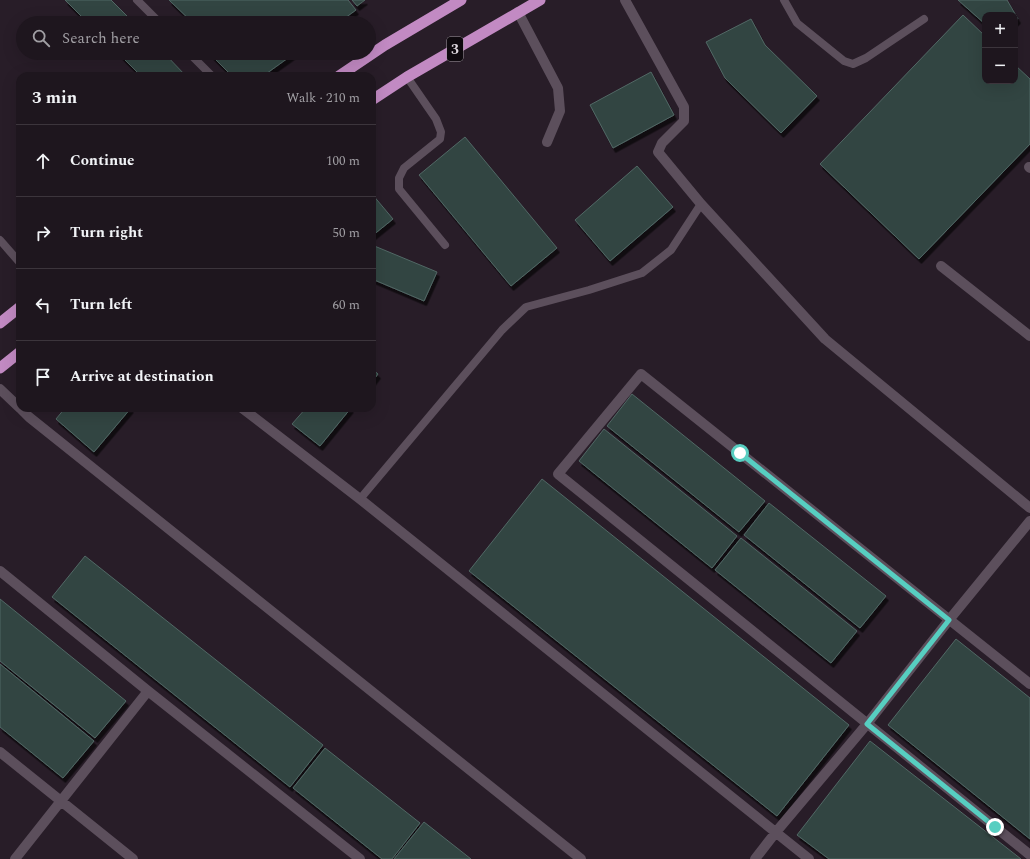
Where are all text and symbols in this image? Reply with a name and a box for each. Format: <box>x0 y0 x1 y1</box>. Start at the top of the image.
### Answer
map controls <box>982 12 1018 84</box>
button: + <box>982 12 1018 48</box>
search box <box>16 16 376 60</box>
icon: search <box>30 27 52 49</box>
text: Search here <box>62 27 140 50</box>
road number: 3 <box>447 37 463 61</box>
button: − <box>982 48 1018 84</box>
text: 3 min <box>32 85 77 111</box>
text: Walk · 210 m <box>286 88 360 108</box>
text: Continue <box>70 149 135 172</box>
icon: ahead <box>32 150 54 172</box>
text: 100 m <box>326 151 360 171</box>
text: Turn right <box>70 221 143 244</box>
icon: right <box>32 222 54 244</box>
text: 50 m <box>333 223 360 243</box>
text: Turn left <box>70 293 132 316</box>
icon: left <box>32 294 54 316</box>
text: 60 m <box>333 295 360 315</box>
text: Arrive at destination <box>70 365 214 388</box>
icon: arrive <box>32 366 54 388</box>
route start <box>731 444 749 462</box>
route end <box>986 818 1004 836</box>

